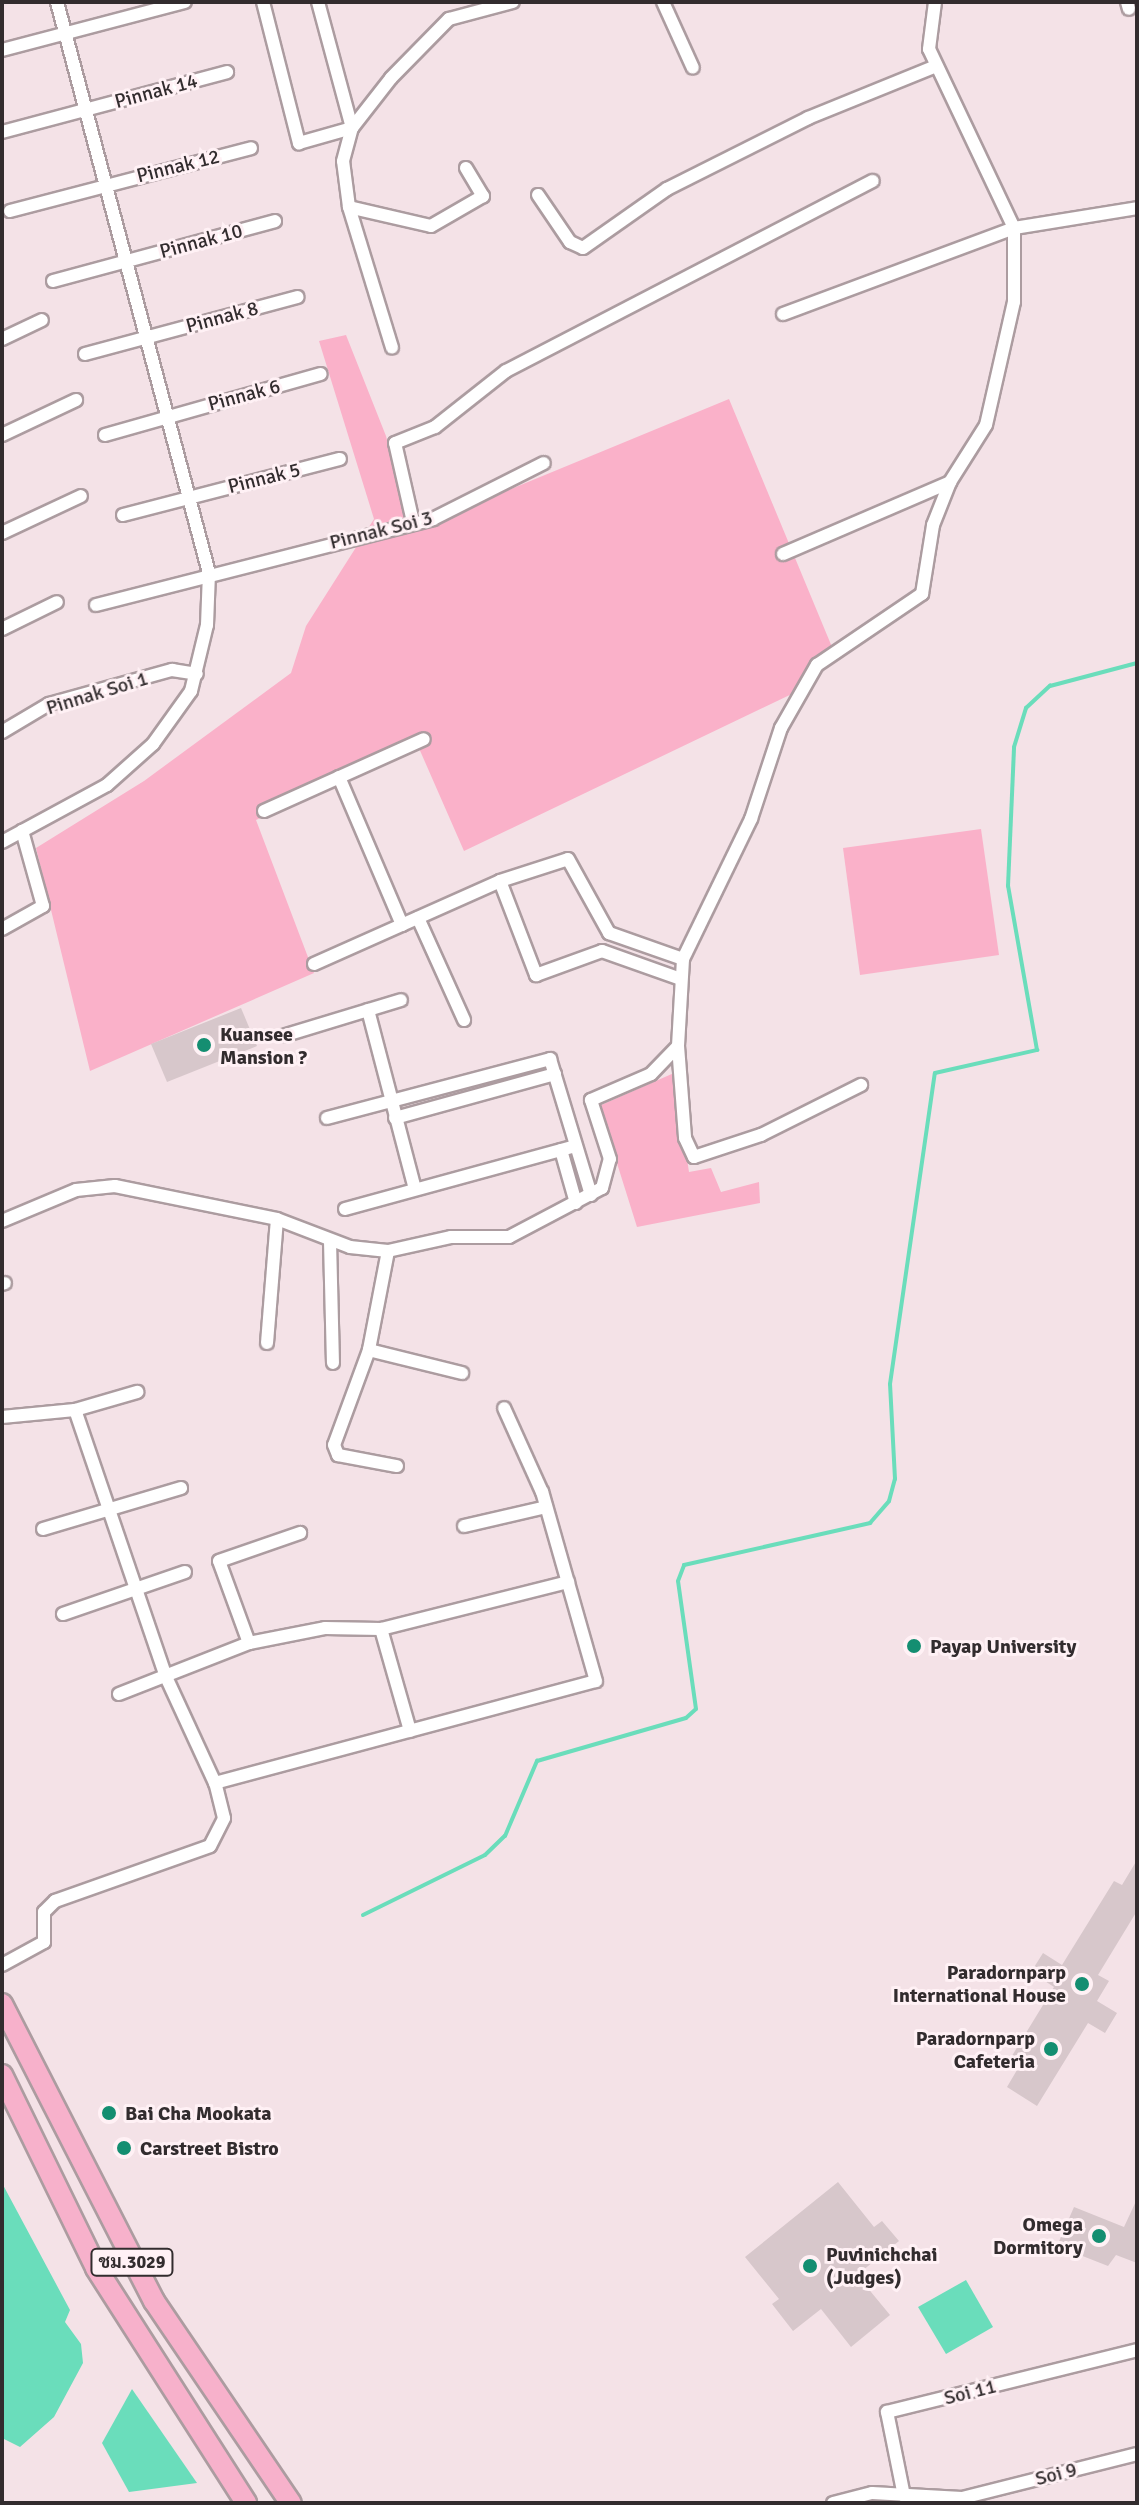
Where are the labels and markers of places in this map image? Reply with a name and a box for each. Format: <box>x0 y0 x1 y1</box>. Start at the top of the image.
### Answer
place label: Kuansee Mansion ? <box>220 1022 307 1069</box>
marker: Kuansee Mansion ? <box>195 1036 213 1054</box>
place label: Payap University <box>930 1634 1076 1658</box>
marker: Payap University <box>905 1637 923 1655</box>
place label: Paradornparp International House <box>893 1960 1066 2007</box>
marker: Paradornparp International House <box>1073 1975 1091 1993</box>
place label: Paradornparp Cafeteria <box>916 2026 1035 2073</box>
marker: Paradornparp Cafeteria <box>1042 2040 1060 2058</box>
place label: Bai Cha Mookata <box>125 2101 272 2125</box>
marker: Bai Cha Mookata <box>100 2104 118 2122</box>
place label: Carstreet Bistro <box>140 2136 279 2160</box>
marker: Carstreet Bistro <box>115 2139 133 2157</box>
place label: Omega Dormitory <box>993 2212 1083 2259</box>
marker: Omega Dormitory <box>1090 2227 1108 2245</box>
place label: Puvinichchai (Judges) <box>826 2242 938 2289</box>
marker: Puvinichchai (Judges) <box>801 2257 819 2275</box>

